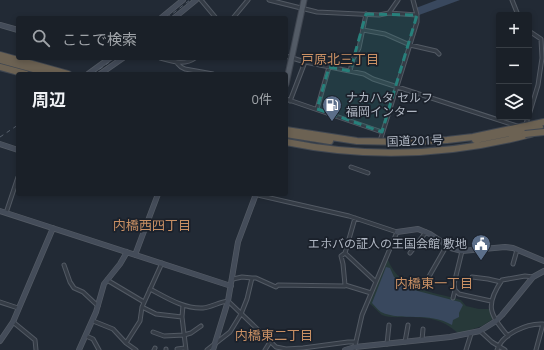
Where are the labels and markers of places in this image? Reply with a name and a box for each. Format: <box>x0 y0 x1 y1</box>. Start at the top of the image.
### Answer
place label: ナカハタ セルフ 福岡インター <box>346 89 433 120</box>
fuel station icon: ナカハタ セルフ 福岡インター <box>321 94 343 122</box>
public building icon: エホバの証人の王国会館 敷地 <box>470 233 492 261</box>
place label: エホバの証人の王国会館 敷地 <box>308 235 467 252</box>

